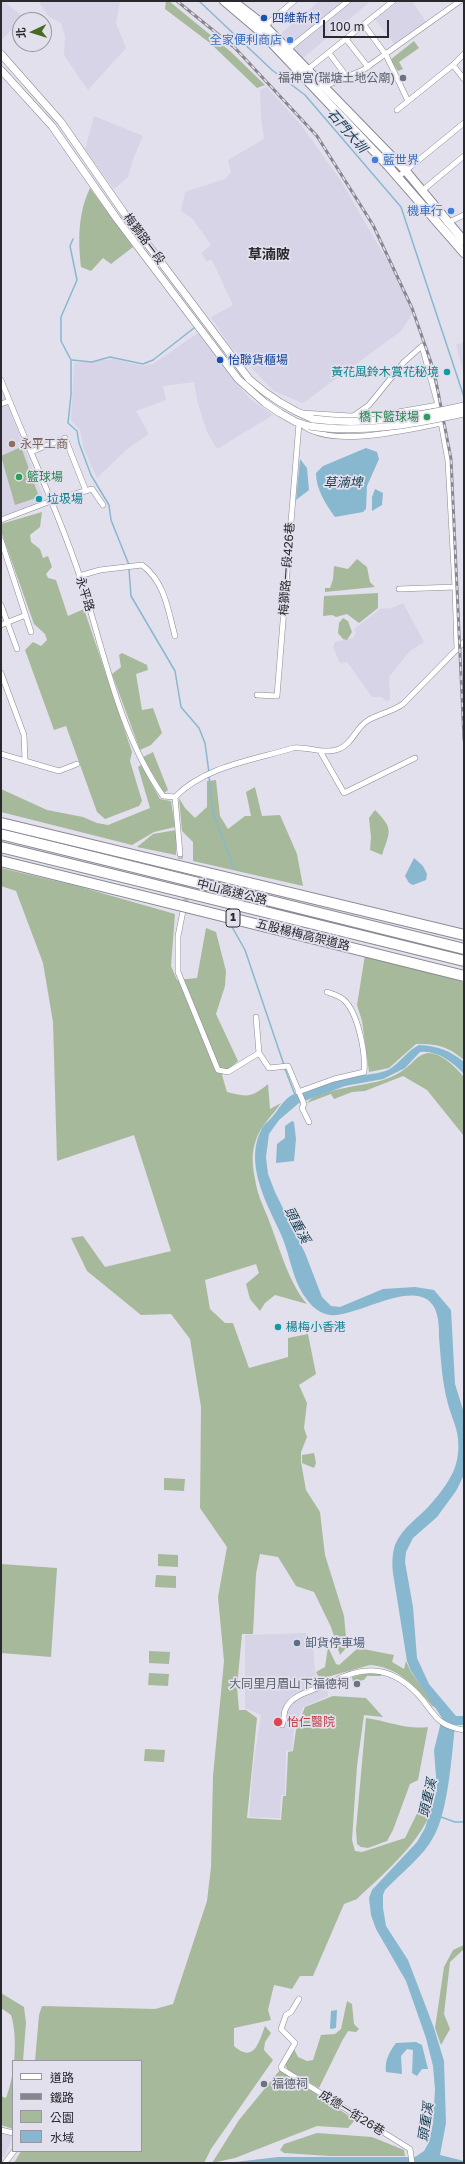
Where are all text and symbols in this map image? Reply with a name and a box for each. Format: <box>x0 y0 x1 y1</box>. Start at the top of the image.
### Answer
place label: 四維新村 <box>272 11 320 25</box>
north arrow <box>12 12 52 52</box>
scale bar <box>325 12 391 38</box>
marker: 四維新村 <box>259 13 269 23</box>
text: 100 m <box>330 19 364 34</box>
text: 北 <box>14 27 27 39</box>
place label: 全家便利商店 <box>210 33 282 47</box>
marker: 全家便利商店 <box>285 35 295 45</box>
place label: 福神宮(瑞塘土地公廟) <box>278 71 395 85</box>
marker: 福神宮(瑞塘土地公廟) <box>398 73 408 83</box>
water label: 石門大圳 <box>324 106 370 156</box>
place label: 藍世界 <box>383 153 419 167</box>
marker: 藍世界 <box>370 155 380 165</box>
place label: 機車行 <box>407 204 443 218</box>
marker: 機車行 <box>446 206 456 216</box>
street label: 梅獅路一段 <box>120 211 168 267</box>
district label: 草湳陂 <box>248 247 290 263</box>
place label: 怡聯貨櫃場 <box>228 353 288 367</box>
marker: 怡聯貨櫃場 <box>215 355 225 365</box>
place label: 黃花風鈴木賞花秘境 <box>331 365 439 379</box>
marker: 黃花風鈴木賞花秘境 <box>442 367 452 377</box>
place label: 橋下籃球場 <box>359 410 419 424</box>
marker: 橋下籃球場 <box>422 412 432 422</box>
place label: 永平工商 <box>20 437 68 451</box>
marker: 永平工商 <box>7 439 17 449</box>
place label: 籃球場 <box>27 470 63 484</box>
marker: 籃球場 <box>14 472 24 482</box>
water label: 草湳埤 <box>324 475 362 491</box>
place label: 垃圾場 <box>47 492 83 506</box>
marker: 垃圾場 <box>34 494 44 504</box>
street label: 梅獅路一段426巷 <box>277 522 297 616</box>
street label: 永平路 <box>73 575 97 613</box>
street label: 中山高速公路 <box>195 876 269 908</box>
road number: 1 <box>226 909 240 927</box>
street label: 五股楊梅高架道路 <box>255 916 351 954</box>
water label: 頭重溪 <box>281 1204 313 1246</box>
place label: 楊梅小香港 <box>286 1320 346 1334</box>
marker: 楊梅小香港 <box>273 1322 283 1332</box>
place label: 卸貨停車場 <box>305 1636 365 1650</box>
marker: 卸貨停車場 <box>292 1638 302 1648</box>
place label: 大同里月眉山下福德祠 <box>229 1677 349 1691</box>
marker: 大同里月眉山下福德祠 <box>352 1679 362 1689</box>
place label: 怡仁醫院 <box>287 1715 335 1729</box>
marker: 怡仁醫院 <box>272 1716 284 1728</box>
water label: 頭重溪 <box>416 1777 440 1819</box>
legend <box>12 2060 142 2152</box>
text: 道路 <box>50 2070 74 2085</box>
place label: 福德祠 <box>272 2077 308 2091</box>
marker: 福德祠 <box>259 2079 269 2089</box>
street label: 成德一街26巷 <box>317 2087 387 2139</box>
text: 鐵路 <box>50 2090 74 2105</box>
water label: 頭重溪 <box>415 2102 437 2142</box>
text: 公園 <box>50 2110 74 2125</box>
text: 水域 <box>50 2130 74 2145</box>

